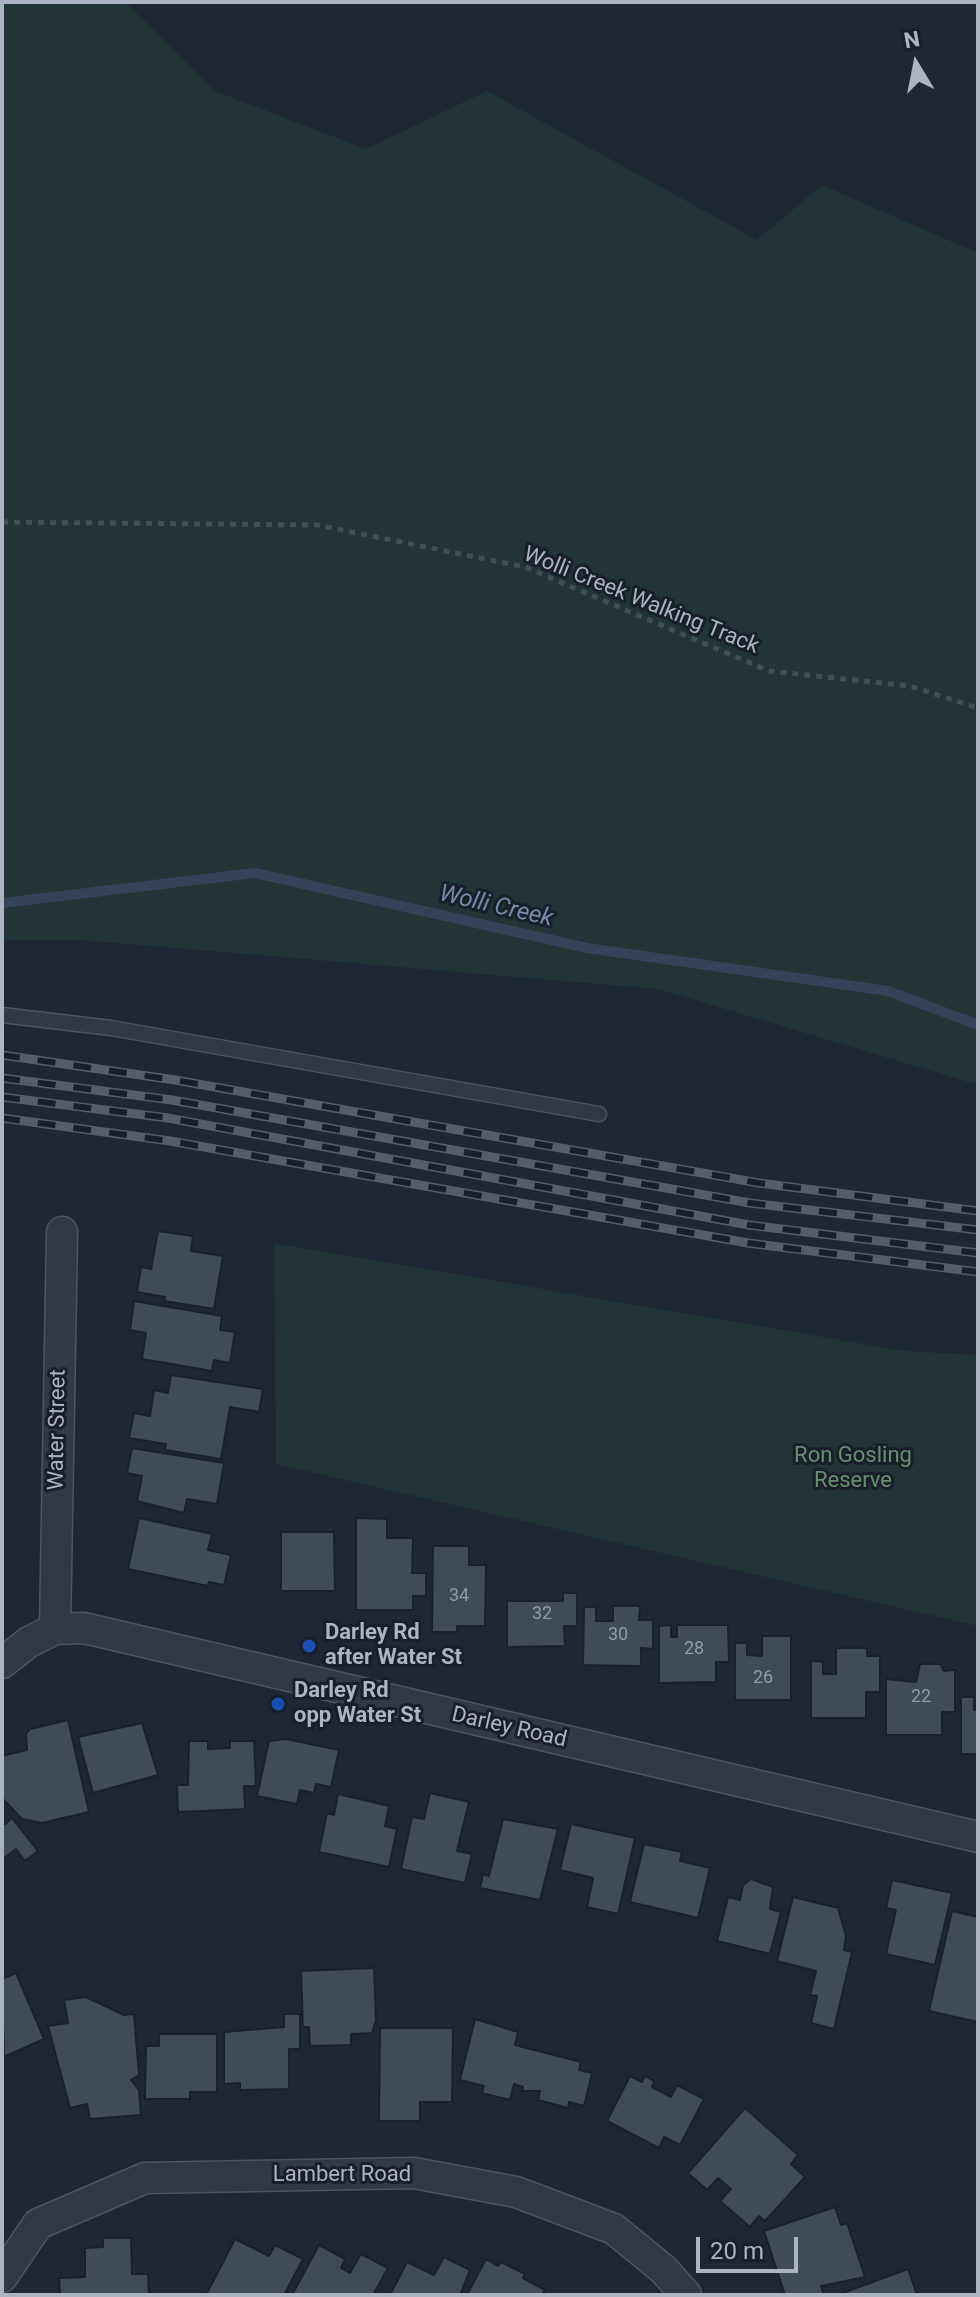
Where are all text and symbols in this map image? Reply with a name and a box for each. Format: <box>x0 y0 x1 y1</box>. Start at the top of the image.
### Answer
north arrow <box>876 24 956 104</box>
text: N <box>902 26 922 54</box>
street label: Wolli Creek Walking Track <box>519 542 763 660</box>
water label: Wolli Creek <box>436 880 556 934</box>
street label: Water Street <box>44 1369 72 1491</box>
park label: Ron Gosling Reserve <box>794 1443 912 1494</box>
house number: 34 <box>449 1585 469 1607</box>
house number: 32 <box>532 1603 552 1625</box>
place label: Darley Rd after Water St <box>325 1620 462 1672</box>
house number: 30 <box>608 1624 628 1646</box>
marker: Darley Rd after Water St <box>300 1637 318 1655</box>
house number: 28 <box>684 1638 704 1660</box>
house number: 26 <box>753 1667 773 1689</box>
place label: Darley Rd opp Water St <box>294 1678 421 1730</box>
house number: 22 <box>911 1686 931 1708</box>
marker: Darley Rd opp Water St <box>269 1695 287 1713</box>
street label: Darley Road <box>449 1702 569 1754</box>
street label: Lambert Road <box>273 2162 411 2188</box>
scale bar <box>700 2221 802 2271</box>
text: 20 m <box>710 2237 764 2265</box>

